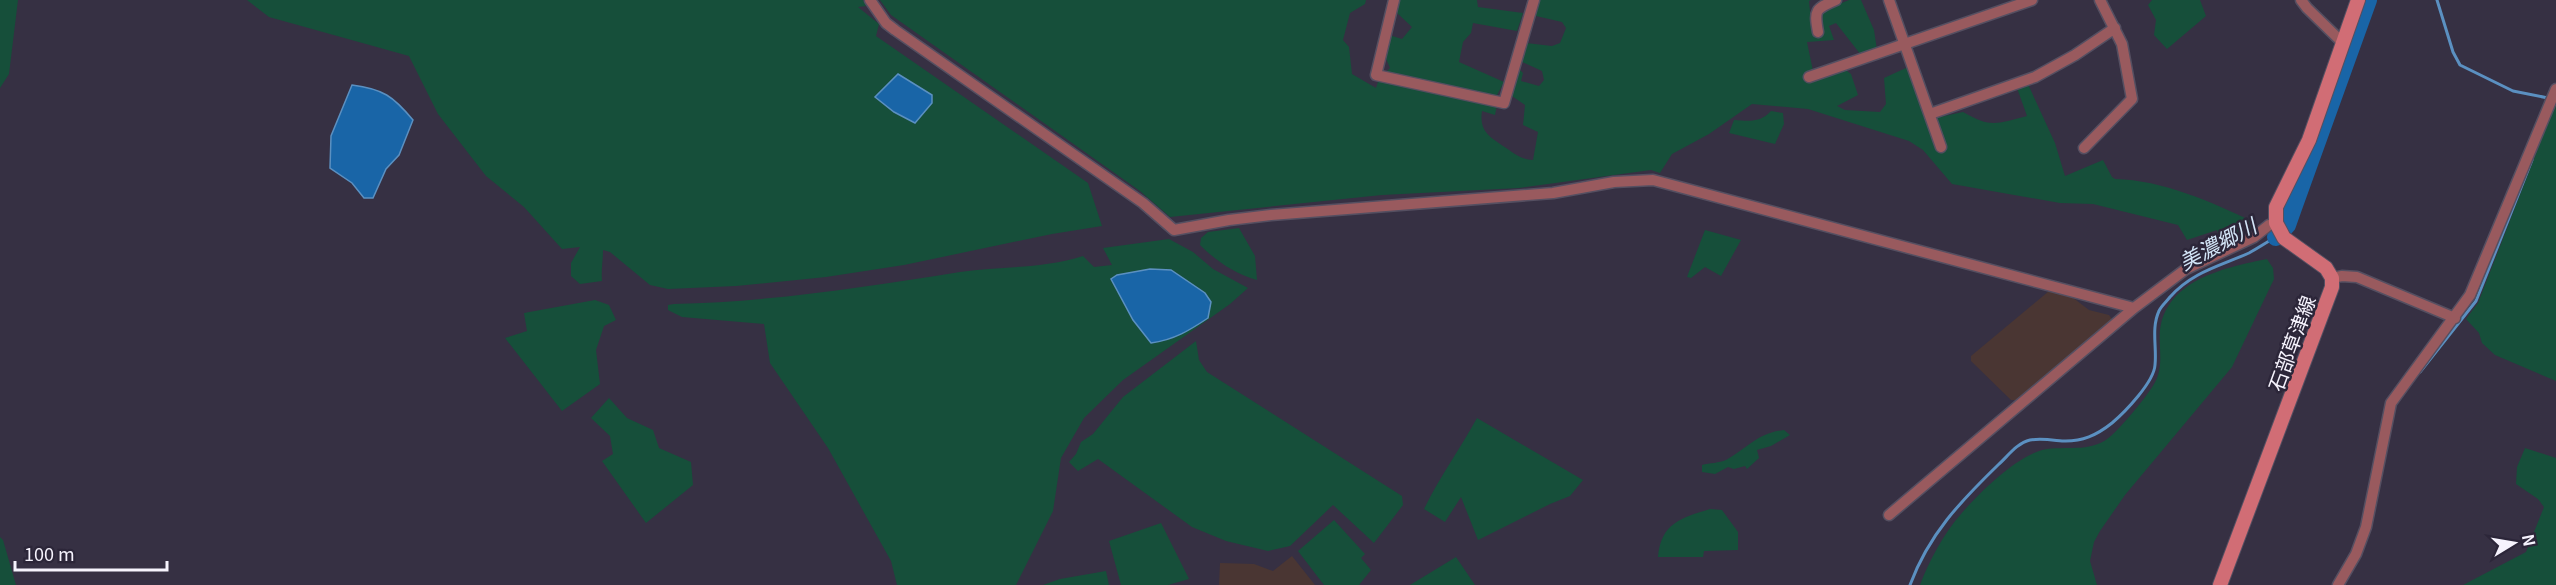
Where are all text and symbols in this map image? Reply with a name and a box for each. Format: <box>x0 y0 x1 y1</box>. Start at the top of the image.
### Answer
water label: 美濃郷川 <box>2173 209 2263 276</box>
street label: 石部草津線 <box>2260 291 2322 395</box>
north arrow <box>2484 513 2544 573</box>
text: N <box>2517 532 2543 548</box>
scale bar <box>15 534 166 572</box>
text: 100 m <box>24 540 75 566</box>

